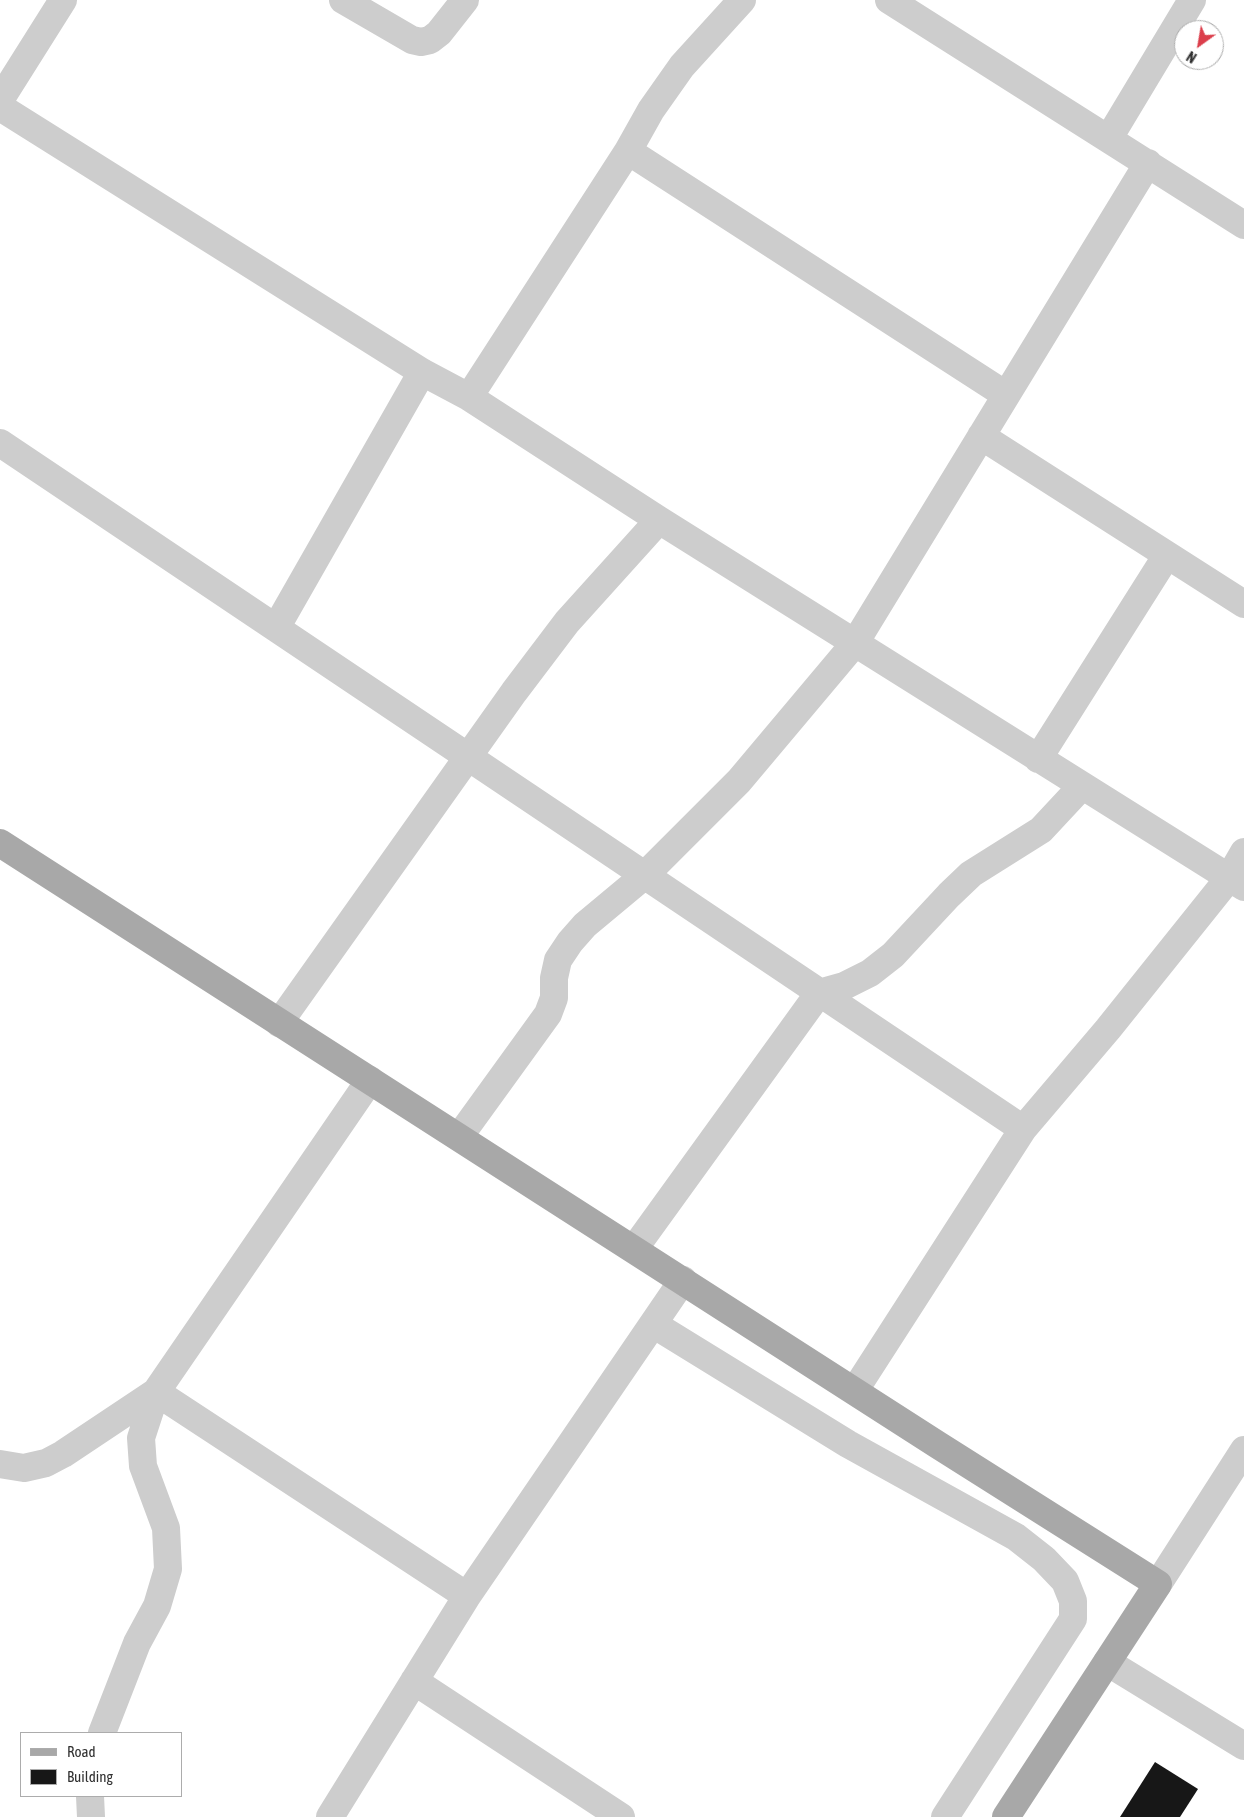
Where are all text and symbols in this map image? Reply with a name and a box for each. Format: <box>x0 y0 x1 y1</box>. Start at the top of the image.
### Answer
north arrow <box>1174 20 1224 70</box>
text: N <box>1184 48 1199 66</box>
legend <box>20 1732 182 1797</box>
text: Road <box>67 1743 96 1760</box>
text: Building <box>67 1768 113 1785</box>

